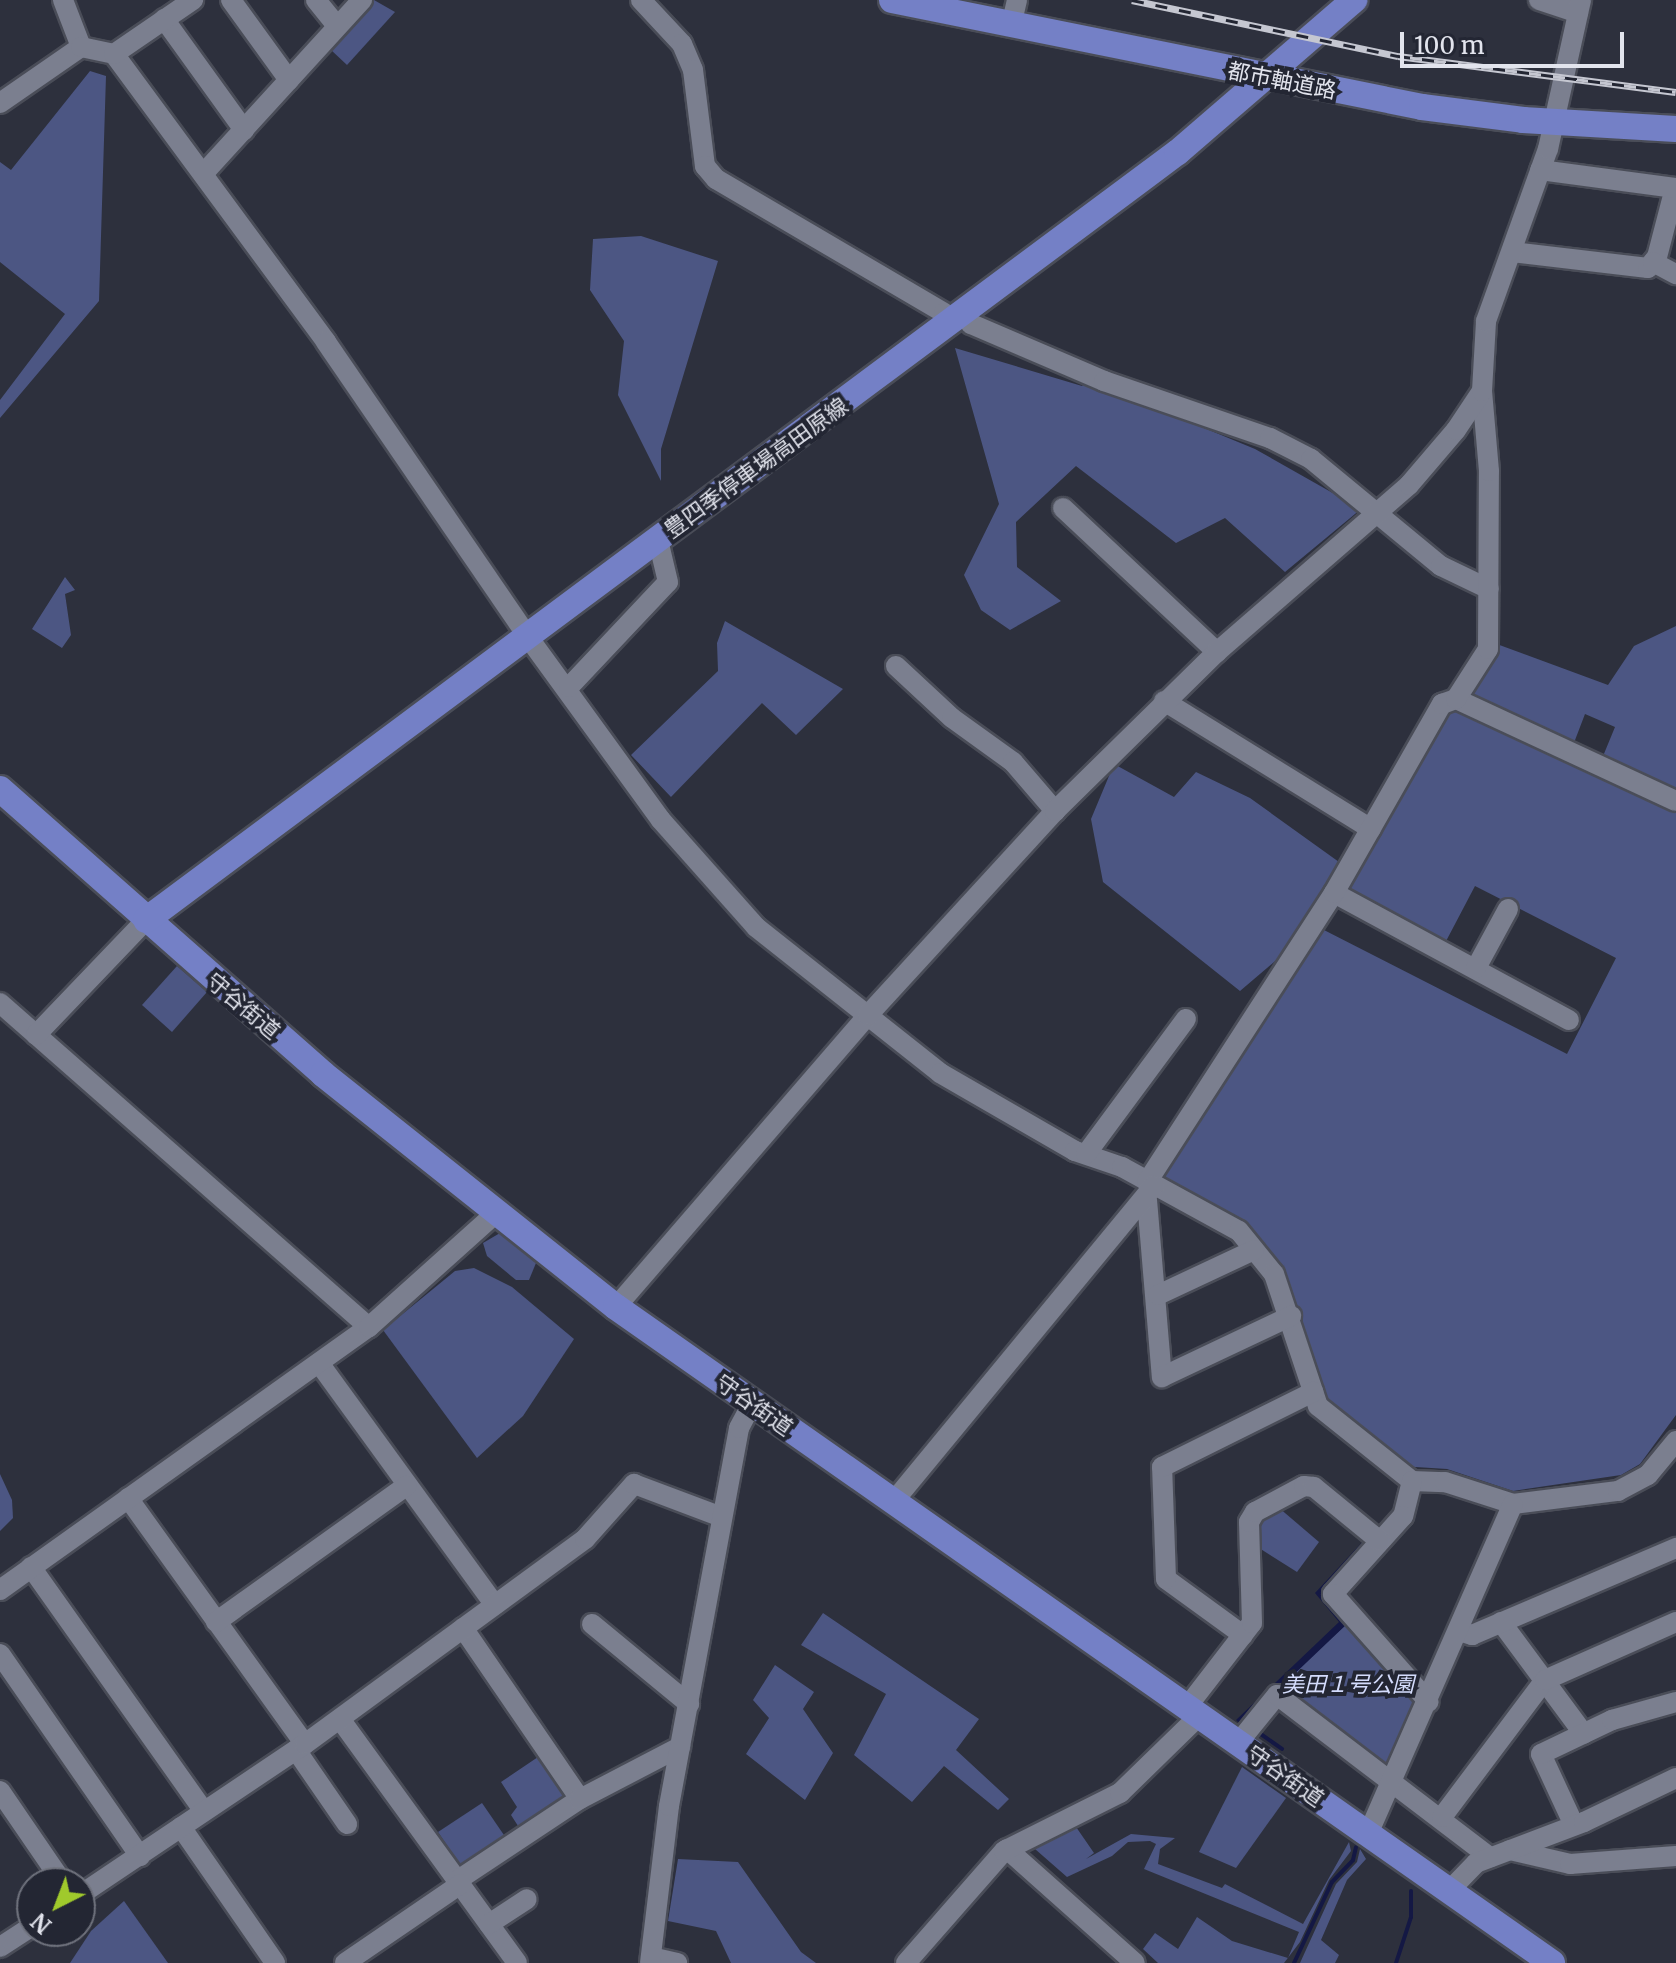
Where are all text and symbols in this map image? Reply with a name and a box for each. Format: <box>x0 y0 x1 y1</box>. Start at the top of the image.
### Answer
scale bar <box>1404 16 1628 66</box>
text: 100 m <box>1414 30 1484 61</box>
street label: 都市軸道路 <box>1225 58 1339 104</box>
street label: 豊四季停車場高田原線 <box>659 393 853 543</box>
street label: 守谷街道 <box>201 968 285 1044</box>
street label: 守谷街道 <box>710 1369 798 1441</box>
park label: 美田１号公園 <box>1282 1672 1414 1698</box>
street label: 守谷街道 <box>1241 1740 1329 1812</box>
north arrow <box>16 1867 96 1947</box>
text: N <box>25 1907 57 1940</box>

